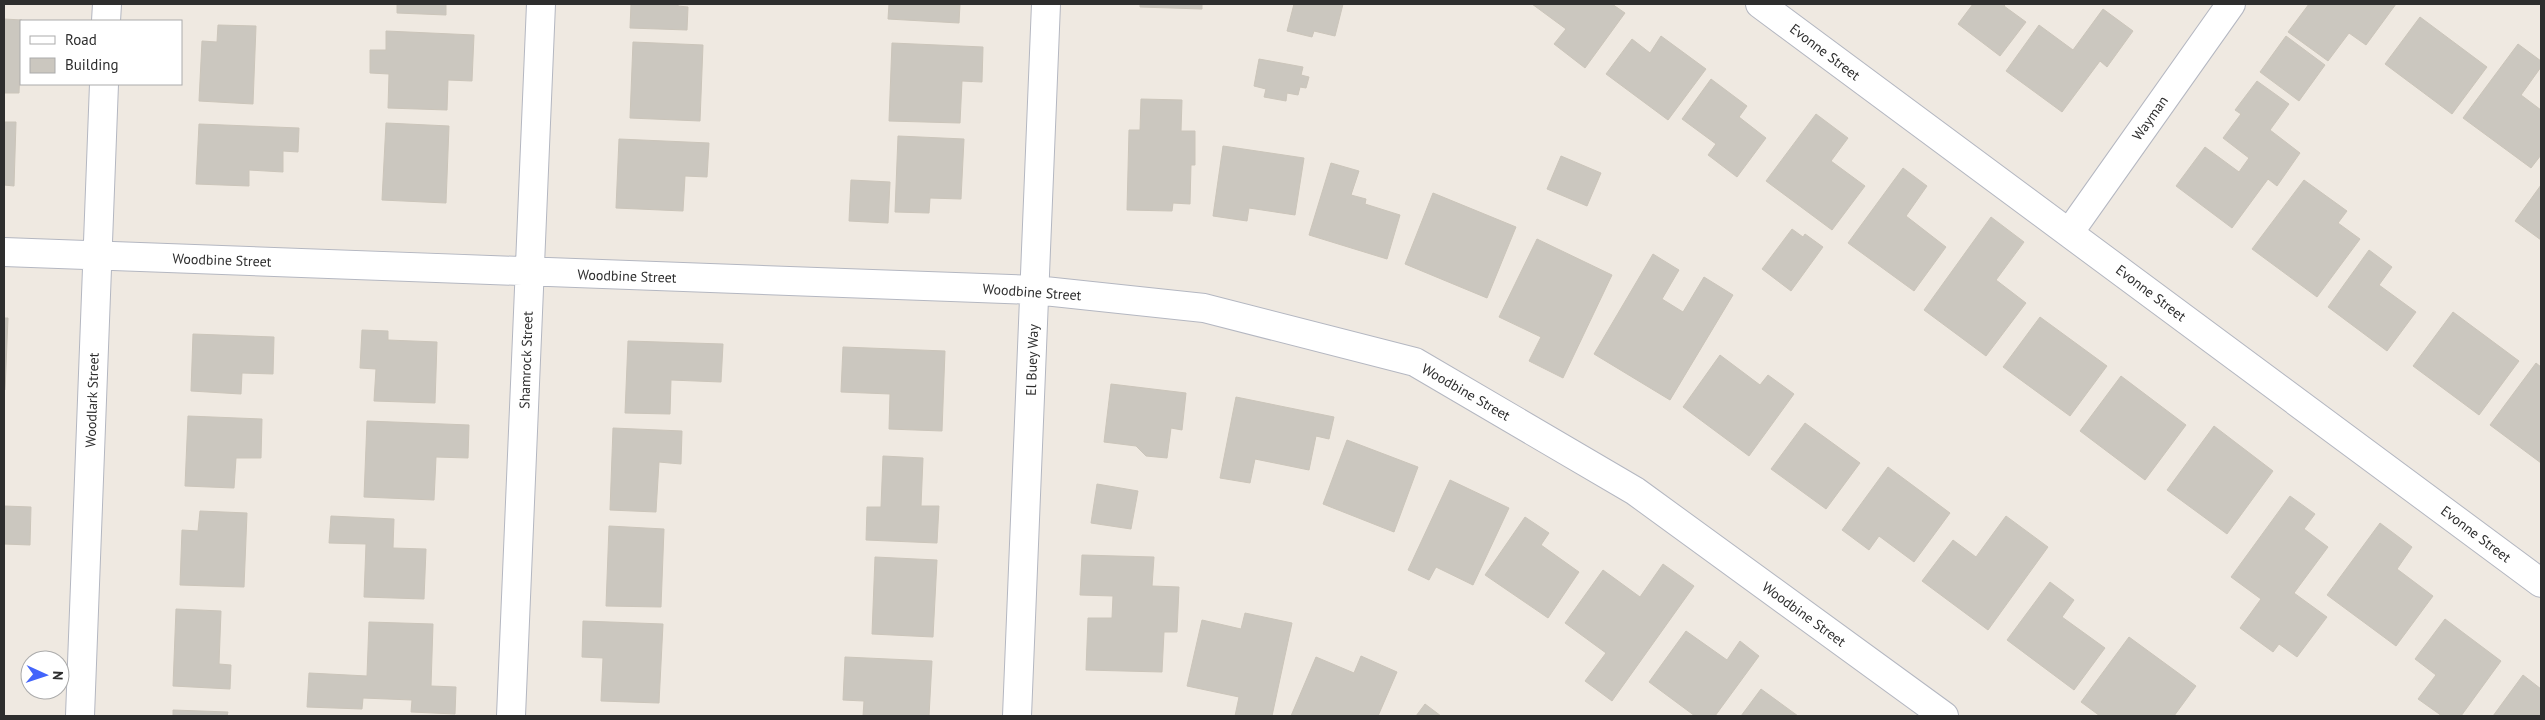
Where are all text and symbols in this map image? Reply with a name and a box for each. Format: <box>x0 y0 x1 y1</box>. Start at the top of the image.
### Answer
legend <box>20 20 182 85</box>
street label: Evonne Street <box>1786 20 1864 84</box>
text: Road <box>65 30 97 49</box>
text: Building <box>65 55 119 74</box>
street label: Wayman <box>2128 92 2172 144</box>
street label: Woodbine Street <box>172 249 272 271</box>
street label: Evonne Street <box>2112 261 2190 325</box>
street label: Woodbine Street <box>577 265 677 287</box>
street label: Woodbine Street <box>982 280 1082 304</box>
street label: Shamrock Street <box>515 311 537 409</box>
street label: El Buey Way <box>1022 323 1042 396</box>
street label: Woodlark Street <box>81 352 103 448</box>
street label: Woodbine Street <box>1419 359 1514 425</box>
street label: Evonne Street <box>2437 502 2515 566</box>
street label: Woodbine Street <box>1759 578 1850 651</box>
north arrow <box>20 650 70 700</box>
text: N <box>49 671 67 681</box>

